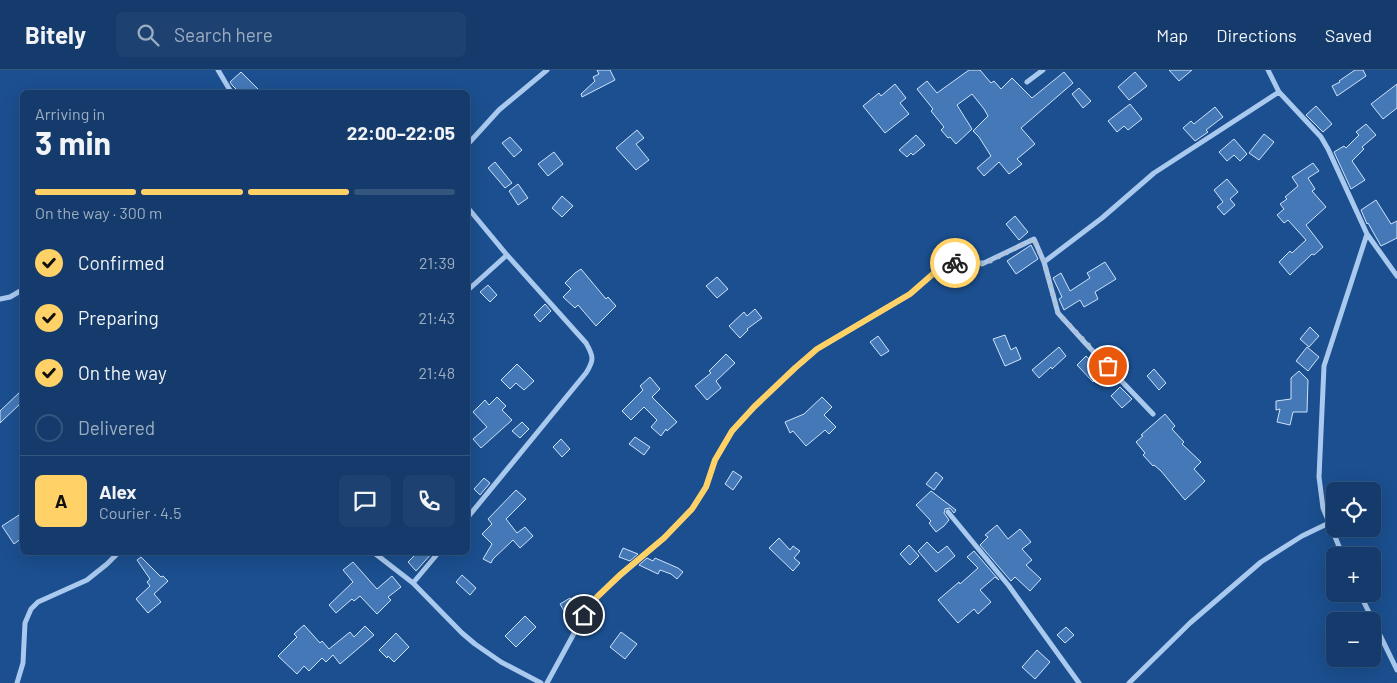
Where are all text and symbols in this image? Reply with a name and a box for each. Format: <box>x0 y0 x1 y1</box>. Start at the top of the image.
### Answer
search box <box>116 12 466 57</box>
text: Bitely <box>25 20 86 49</box>
icon: search <box>134 21 162 49</box>
text: Search here <box>174 23 273 46</box>
text: Map <box>1156 24 1188 46</box>
text: Directions <box>1216 24 1297 46</box>
text: Saved <box>1325 24 1372 46</box>
text: Arriving in <box>35 104 105 123</box>
text: 22:00–22:05 <box>347 121 455 144</box>
text: 3 min <box>35 123 111 161</box>
text: On the way · 300 m <box>35 203 162 222</box>
courier <box>930 238 980 288</box>
icon: check <box>35 249 63 277</box>
icon: bike <box>941 249 969 277</box>
text: Confirmed <box>78 251 165 274</box>
text: 21:39 <box>419 253 455 272</box>
icon: check <box>35 304 63 332</box>
text: Preparing <box>78 306 159 329</box>
text: 21:43 <box>419 308 455 327</box>
pin <box>1087 345 1129 387</box>
icon: bag <box>1094 352 1122 380</box>
icon: check <box>35 359 63 387</box>
text: On the way <box>78 361 167 384</box>
text: 21:48 <box>418 363 455 382</box>
text: Delivered <box>78 416 155 439</box>
button: chat <box>339 475 391 527</box>
button: phone <box>403 475 455 527</box>
text: Alex <box>99 480 137 503</box>
map controls <box>1326 482 1381 667</box>
button: locate <box>1326 482 1381 537</box>
text: A <box>55 489 67 512</box>
text: Courier · 4.5 <box>99 503 182 522</box>
button: + <box>1326 547 1381 602</box>
pin <box>563 594 605 636</box>
icon: home <box>570 601 598 629</box>
button: − <box>1326 612 1381 667</box>

